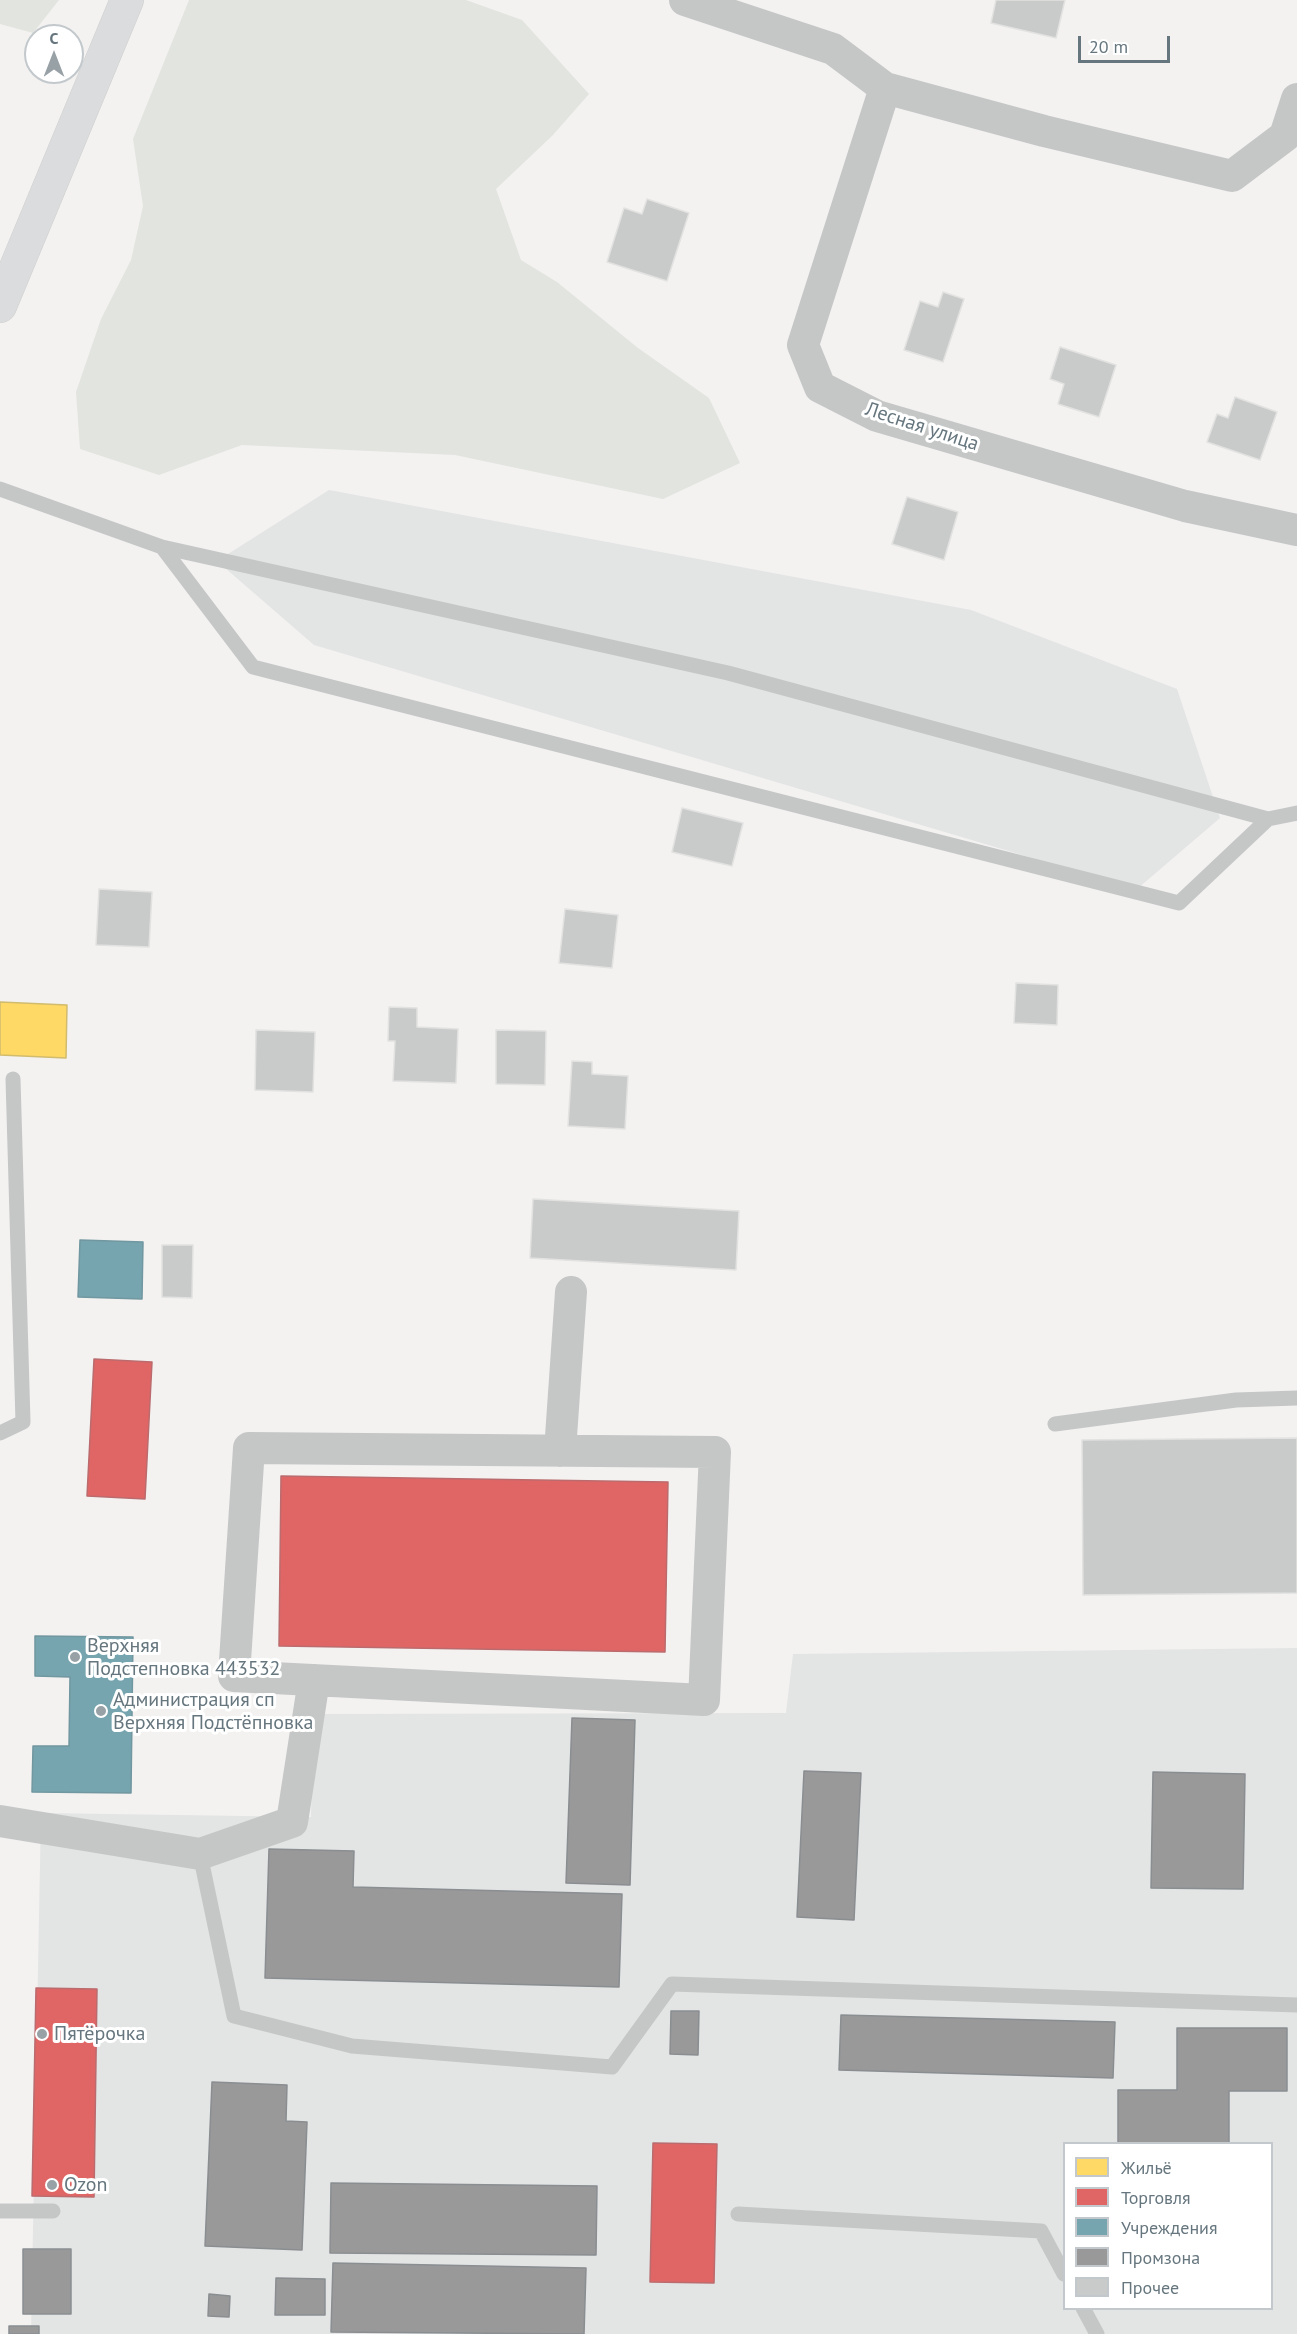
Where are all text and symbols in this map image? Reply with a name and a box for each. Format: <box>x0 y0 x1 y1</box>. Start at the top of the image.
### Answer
north arrow <box>24 24 84 84</box>
scale bar <box>1081 24 1172 62</box>
text: С <box>50 28 58 48</box>
text: 20 m <box>1089 35 1128 58</box>
street label: Лесная улица <box>862 397 982 457</box>
place label: Верхняя Подстепновка 443532 <box>87 1634 281 1681</box>
marker: Верхняя Подстепновка 443532 <box>68 1650 82 1664</box>
place label: Администрация сп Верхняя Подстёпновка <box>113 1688 313 1735</box>
marker: Администрация сп Верхняя Подстёпновка <box>94 1704 108 1718</box>
place label: Пятёрочка <box>54 2022 145 2046</box>
marker: Пятёрочка <box>35 2027 49 2041</box>
legend <box>1063 2142 1273 2310</box>
text: Жильё <box>1121 2156 1172 2179</box>
place label: Ozon <box>64 2173 107 2197</box>
marker: Ozon <box>45 2178 59 2192</box>
text: Торговля <box>1121 2186 1191 2209</box>
text: Учреждения <box>1121 2216 1218 2239</box>
text: Промзона <box>1121 2246 1200 2269</box>
text: Прочее <box>1121 2276 1179 2299</box>

